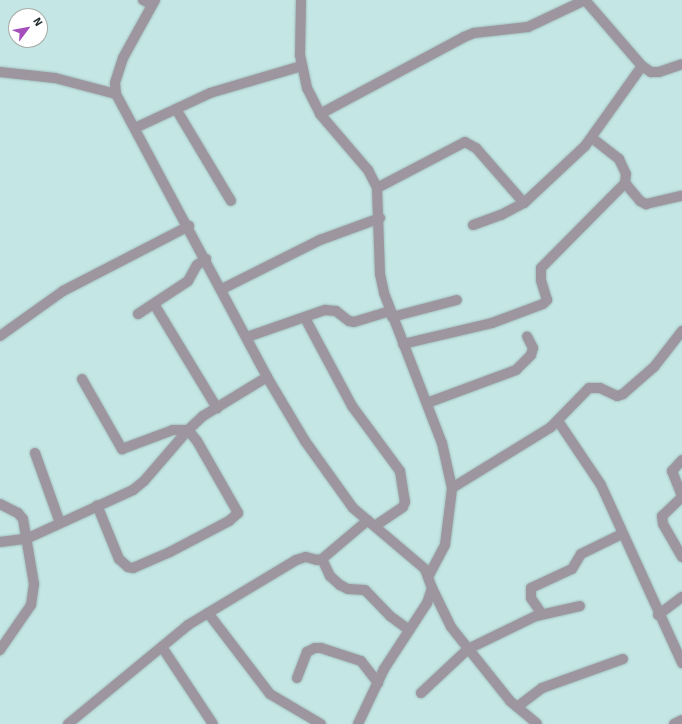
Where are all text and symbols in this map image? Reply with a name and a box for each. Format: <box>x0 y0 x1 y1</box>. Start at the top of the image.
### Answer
north arrow <box>8 8 48 48</box>
text: N <box>30 15 45 29</box>

